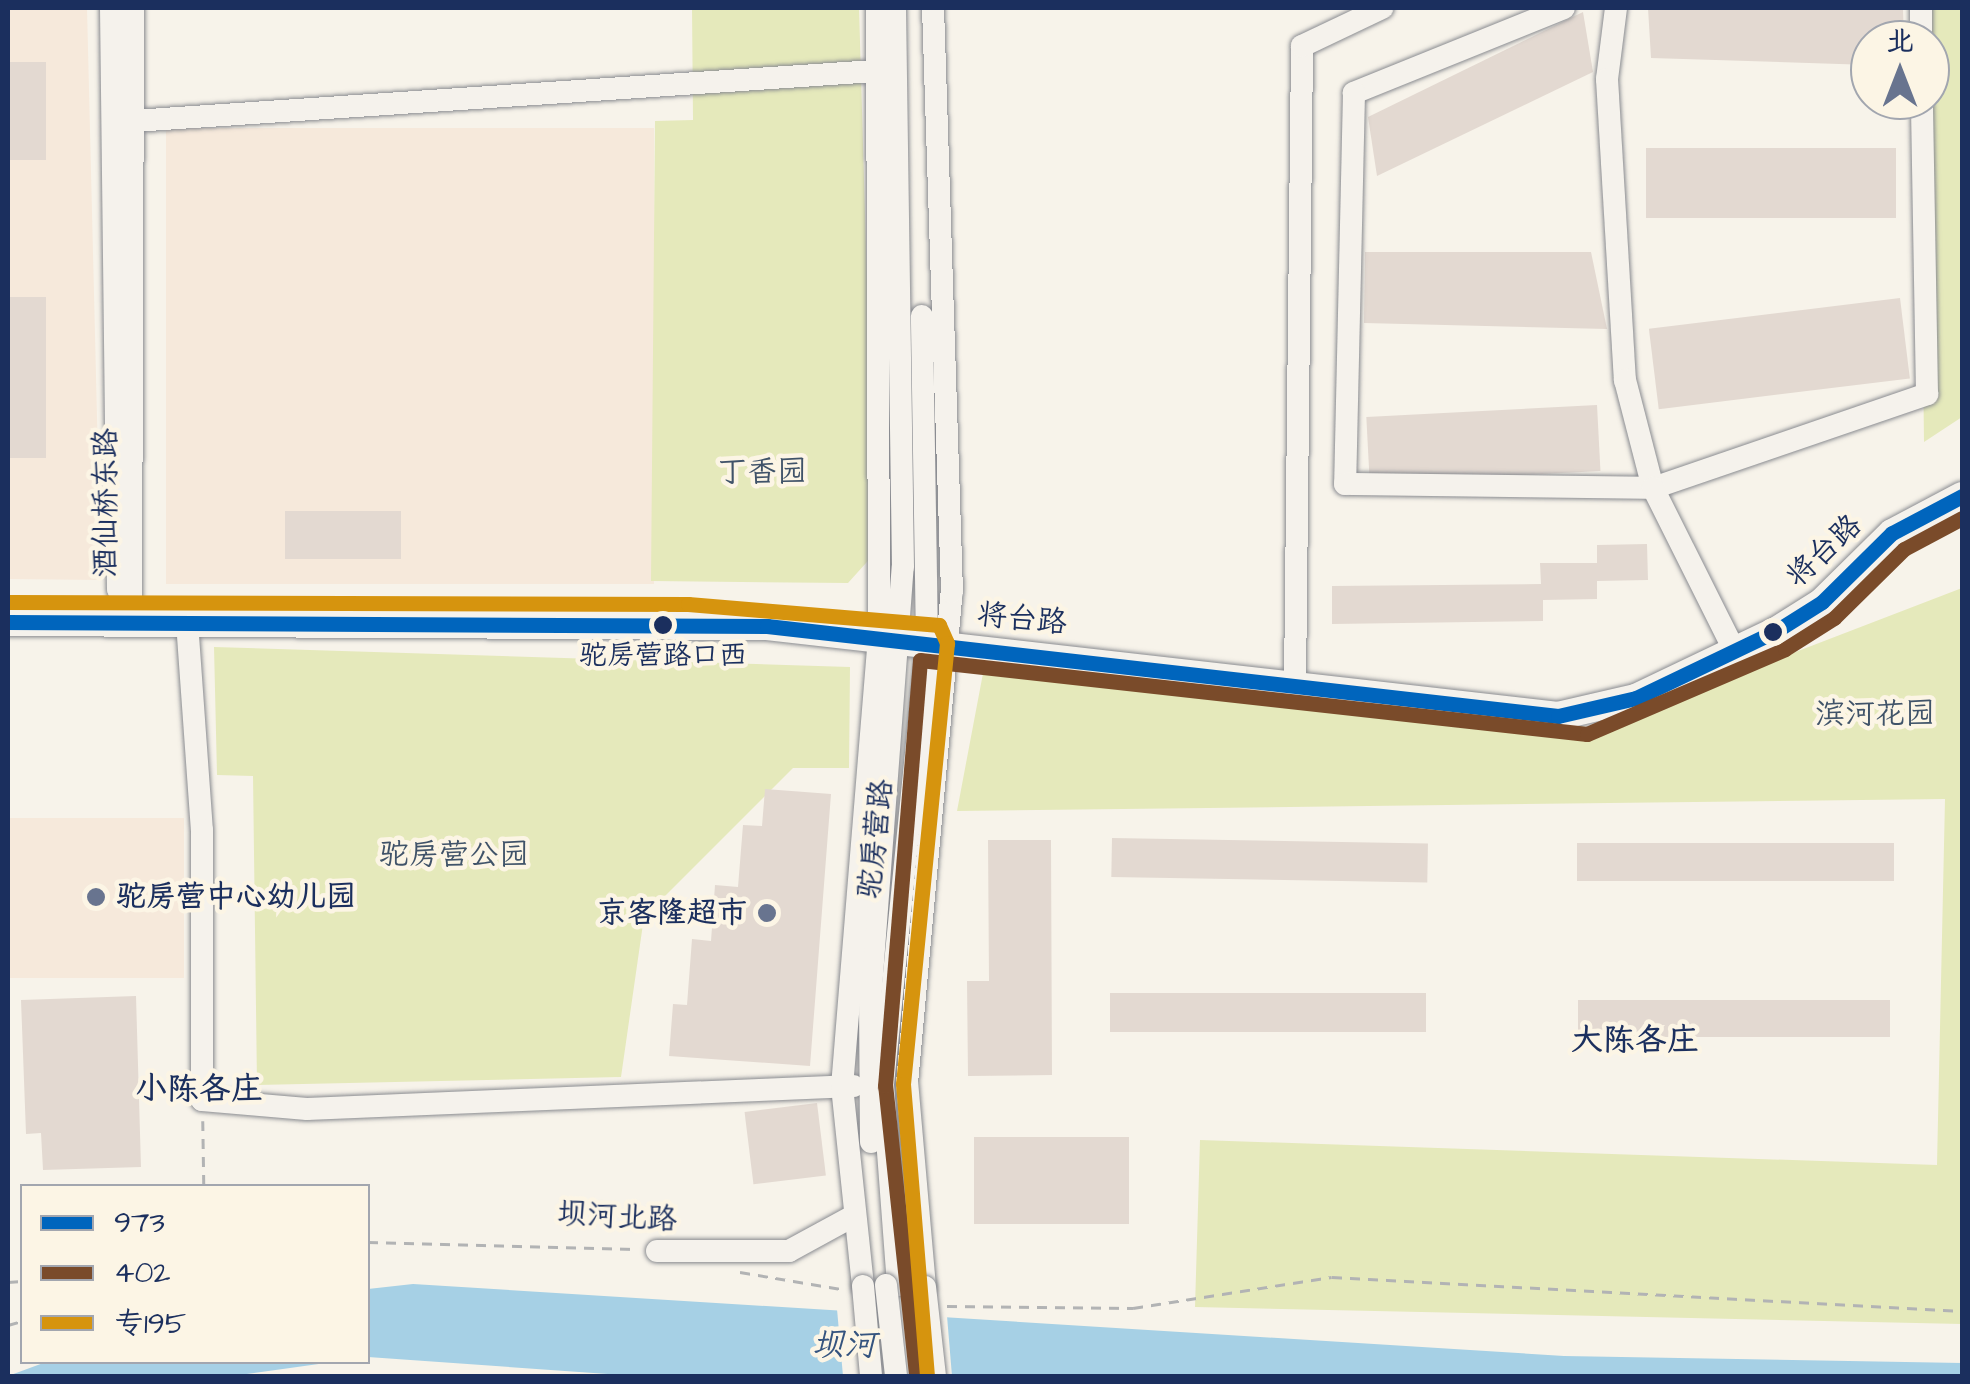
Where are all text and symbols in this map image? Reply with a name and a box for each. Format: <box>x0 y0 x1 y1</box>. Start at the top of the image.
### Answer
north arrow <box>1850 20 1950 120</box>
text: 北 <box>1886 22 1914 61</box>
street label: 酒仙桥东路 <box>88 428 124 578</box>
park label: 丁香园 <box>717 454 807 490</box>
street label: 将台路 <box>1779 507 1869 595</box>
street label: 将台路 <box>975 596 1069 642</box>
marker: 驼房营路口西 <box>653 615 673 635</box>
unlabelled marker <box>1763 622 1783 642</box>
place label: 驼房营路口西 <box>579 639 747 673</box>
park label: 滨河花园 <box>1815 696 1935 732</box>
street label: 驼房营路 <box>852 777 900 901</box>
park label: 驼房营公园 <box>379 837 529 873</box>
place label: 驼房营中心幼儿园 <box>116 879 356 915</box>
marker: 驼房营中心幼儿园 <box>85 886 107 908</box>
place label: 京客隆超市 <box>597 895 747 931</box>
marker: 京客隆超市 <box>756 902 778 924</box>
district label: 大陈各庄 <box>1571 1022 1699 1060</box>
district label: 小陈各庄 <box>135 1071 263 1109</box>
legend <box>20 1184 370 1364</box>
street label: 坝河北路 <box>556 1196 678 1238</box>
text: 973 <box>114 1202 165 1244</box>
text: 402 <box>114 1252 171 1294</box>
text: 专195 <box>114 1303 186 1345</box>
water label: 坝河 <box>812 1327 876 1365</box>

